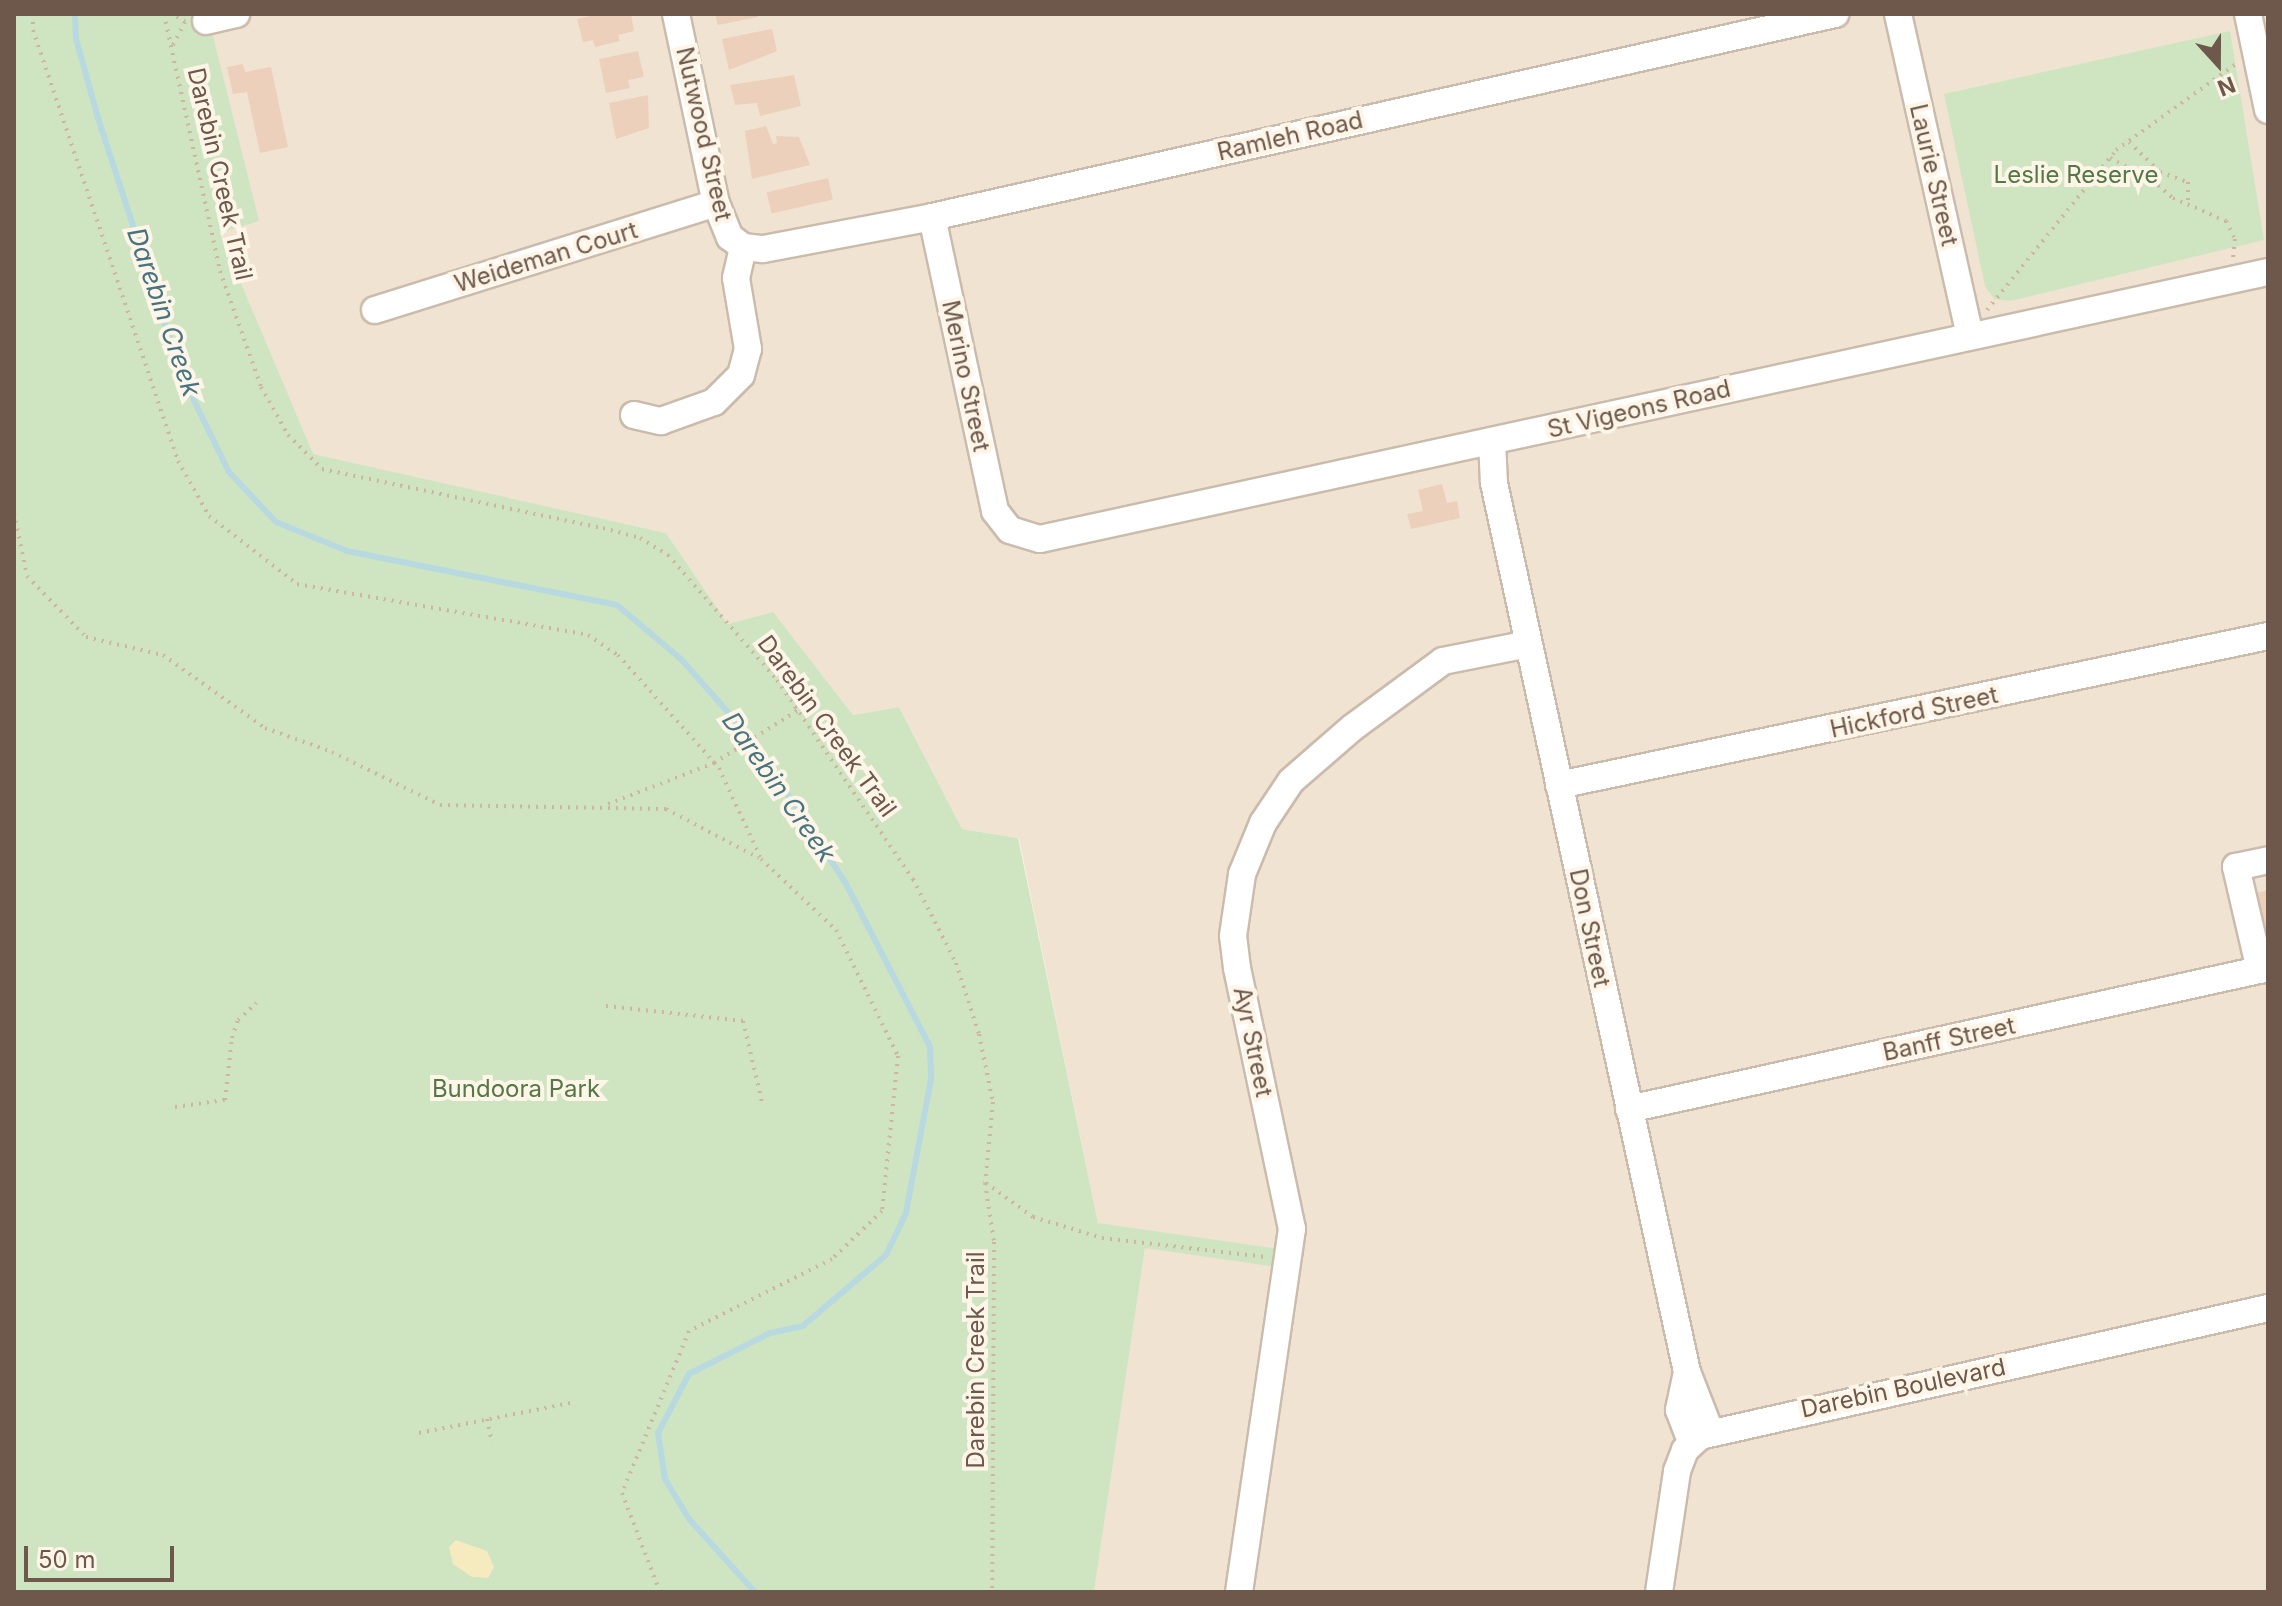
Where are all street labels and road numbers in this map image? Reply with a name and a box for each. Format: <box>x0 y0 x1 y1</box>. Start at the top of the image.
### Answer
street label: Nutwood Street <box>670 44 738 224</box>
street label: Darebin Creek Trail <box>182 65 258 283</box>
street label: Laurie Street <box>1904 101 1964 249</box>
street label: Ramleh Road <box>1214 105 1366 167</box>
street label: Weideman Court <box>451 215 641 299</box>
street label: Merino Street <box>936 298 996 454</box>
street label: St Vigeons Road <box>1545 374 1733 444</box>
street label: Darebin Creek Trail <box>752 630 902 822</box>
street label: Hickford Street <box>1827 680 2001 744</box>
street label: Don Street <box>1563 866 1617 990</box>
street label: Ayr Street <box>1227 984 1279 1100</box>
street label: Banff Street <box>1880 1011 2018 1067</box>
street label: Darebin Creek Trail <box>962 1251 990 1469</box>
street label: Darebin Boulevard <box>1798 1352 2008 1424</box>

